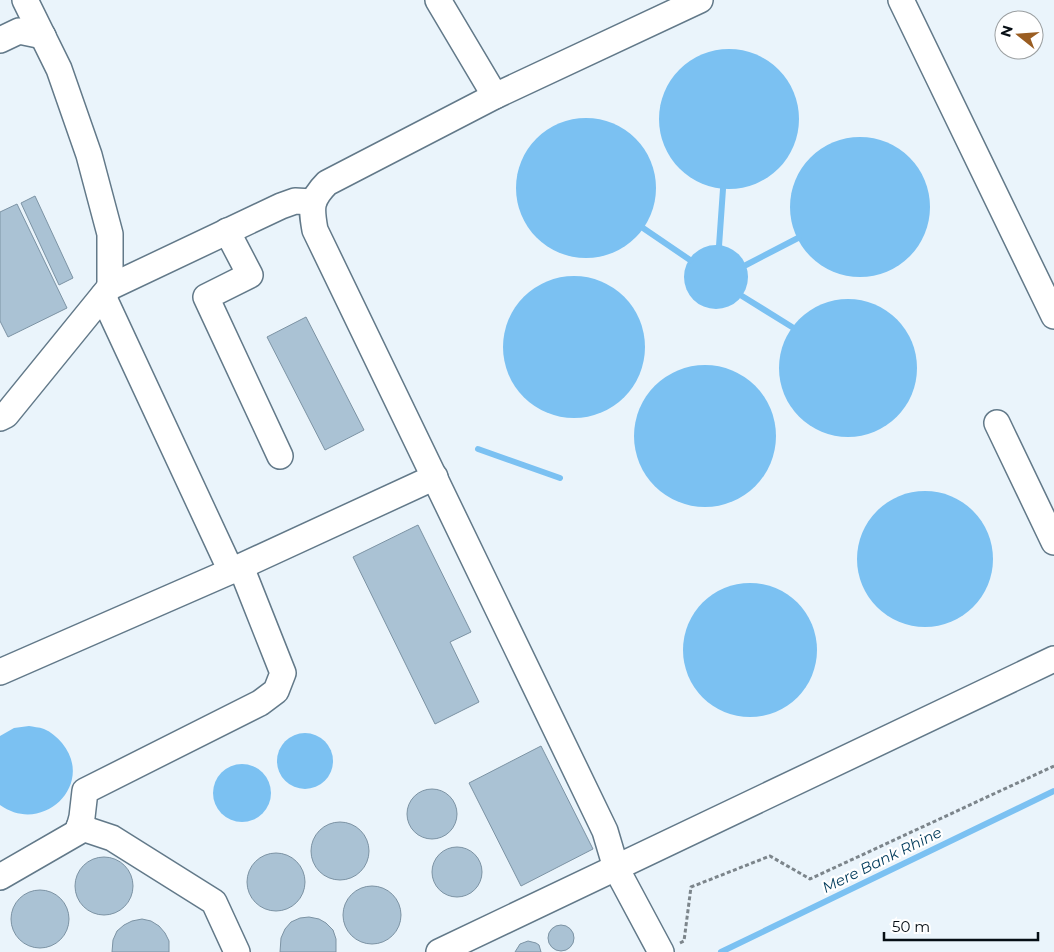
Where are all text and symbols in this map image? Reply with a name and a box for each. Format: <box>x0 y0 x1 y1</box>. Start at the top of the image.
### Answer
north arrow <box>994 10 1044 60</box>
text: N <box>996 23 1017 39</box>
water label: Mere Bank Rhine <box>819 822 945 897</box>
scale bar <box>884 910 1038 942</box>
text: 50 m <box>892 917 930 936</box>

